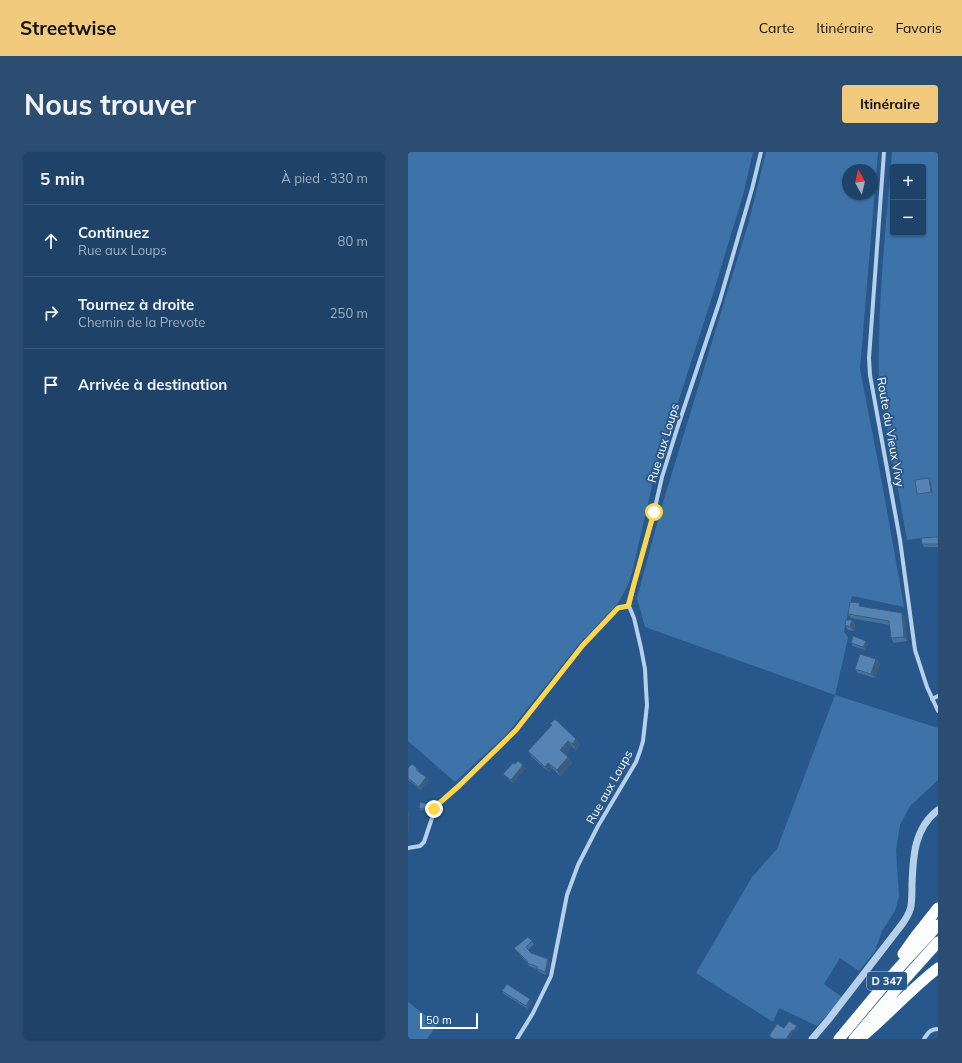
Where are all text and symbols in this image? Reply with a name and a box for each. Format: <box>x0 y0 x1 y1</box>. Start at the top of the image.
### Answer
text: Streetwise <box>20 16 116 40</box>
text: Carte <box>759 19 794 37</box>
text: Itinéraire <box>816 19 873 37</box>
text: Favoris <box>895 19 942 37</box>
button: Itinéraire <box>842 85 938 123</box>
text: Nous trouver <box>24 87 196 122</box>
north arrow <box>842 164 878 200</box>
map controls <box>890 164 926 236</box>
button: + <box>890 164 926 200</box>
text: 5 min <box>40 168 85 189</box>
text: À pied · 330 m <box>281 170 368 186</box>
button: − <box>890 200 926 236</box>
text: Continuez <box>78 223 149 242</box>
icon: ahead <box>40 230 62 252</box>
text: 80 m <box>338 233 368 249</box>
text: Rue aux Loups <box>78 242 167 258</box>
text: Tournez à droite <box>78 295 194 314</box>
icon: right <box>40 302 62 324</box>
text: 250 m <box>330 305 368 321</box>
text: Chemin de la Prevote <box>78 314 205 330</box>
icon: arrive <box>40 374 62 396</box>
text: Arrivée à destination <box>78 375 227 394</box>
street label: Route du Vieux Vivy <box>874 376 908 489</box>
street label: Rue aux Loups <box>644 402 682 484</box>
route start <box>645 503 663 521</box>
street label: Rue aux Loups <box>583 747 635 826</box>
route end <box>425 800 443 818</box>
road number: D 347 <box>867 972 907 990</box>
scale bar <box>420 1011 478 1030</box>
text: 50 m <box>426 1013 452 1027</box>

